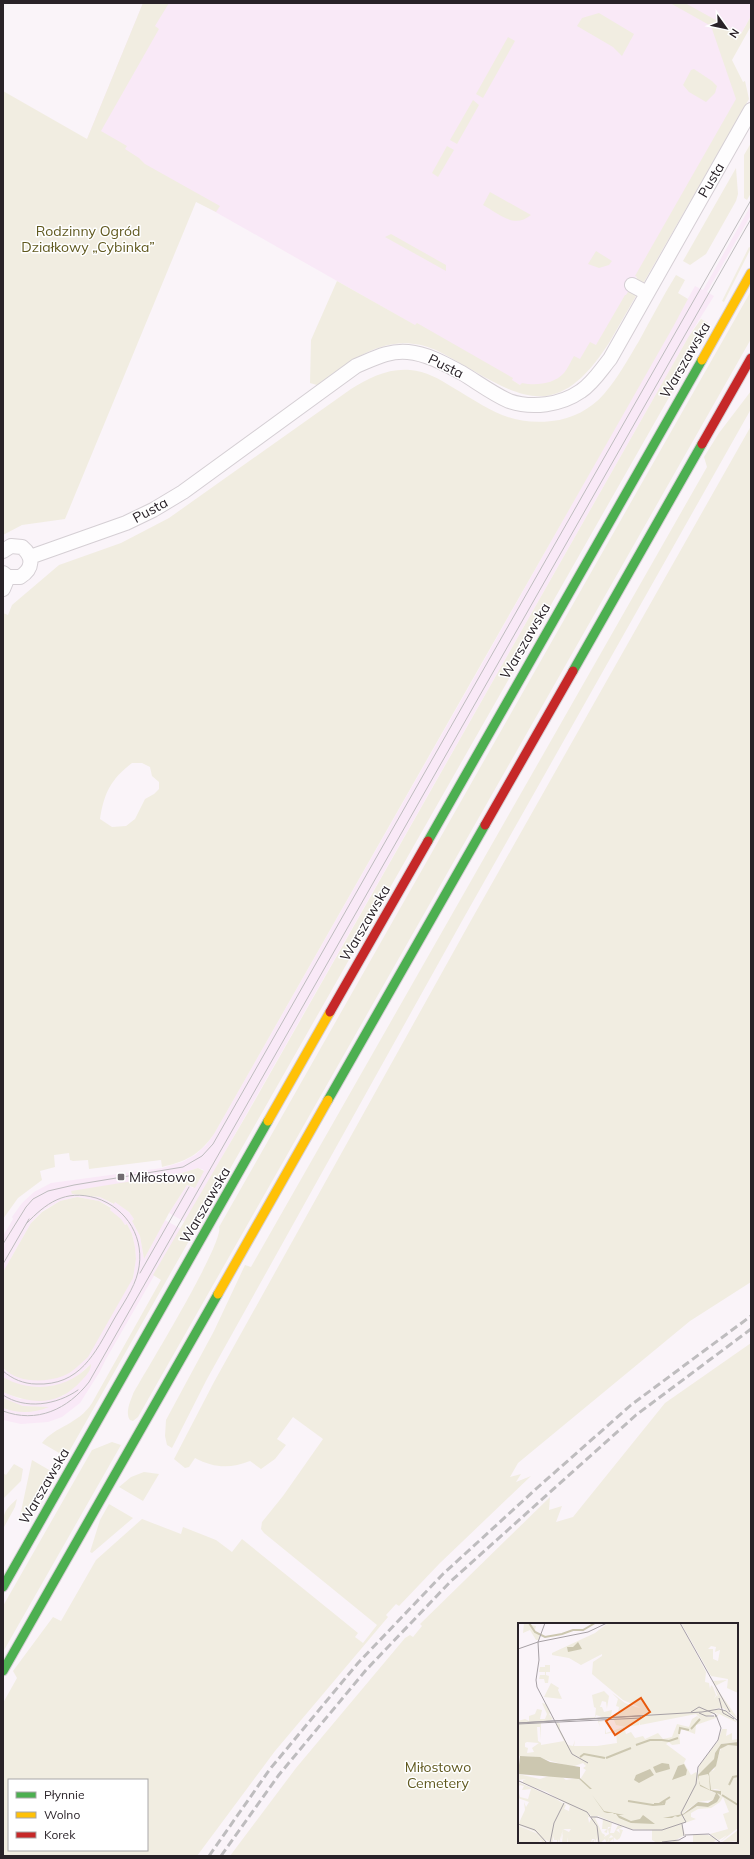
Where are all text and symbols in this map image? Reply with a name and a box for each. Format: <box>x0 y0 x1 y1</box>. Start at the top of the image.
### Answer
north arrow <box>706 8 746 48</box>
text: N <box>726 26 743 41</box>
street label: Pusta <box>694 159 728 201</box>
park label: Rodzinny Ogród Działkowy „Cybinka” <box>21 222 155 256</box>
street label: Warszawska <box>656 319 714 401</box>
street label: Pusta <box>425 350 467 382</box>
street label: Pusta <box>129 493 171 527</box>
street label: Warszawska <box>496 600 554 682</box>
street label: Warszawska <box>336 882 394 964</box>
street label: Warszawska <box>176 1164 234 1246</box>
place label: Miłostowo <box>129 1168 195 1186</box>
marker: Miłostowo <box>116 1172 126 1182</box>
street label: Warszawska <box>15 1445 73 1527</box>
inset map <box>518 1623 738 1843</box>
park label: Miłostowo Cemetery <box>405 1758 471 1792</box>
legend <box>8 1779 148 1851</box>
text: Płynnie <box>44 1787 85 1802</box>
text: Wolno <box>44 1807 80 1822</box>
text: Korek <box>44 1827 76 1842</box>

